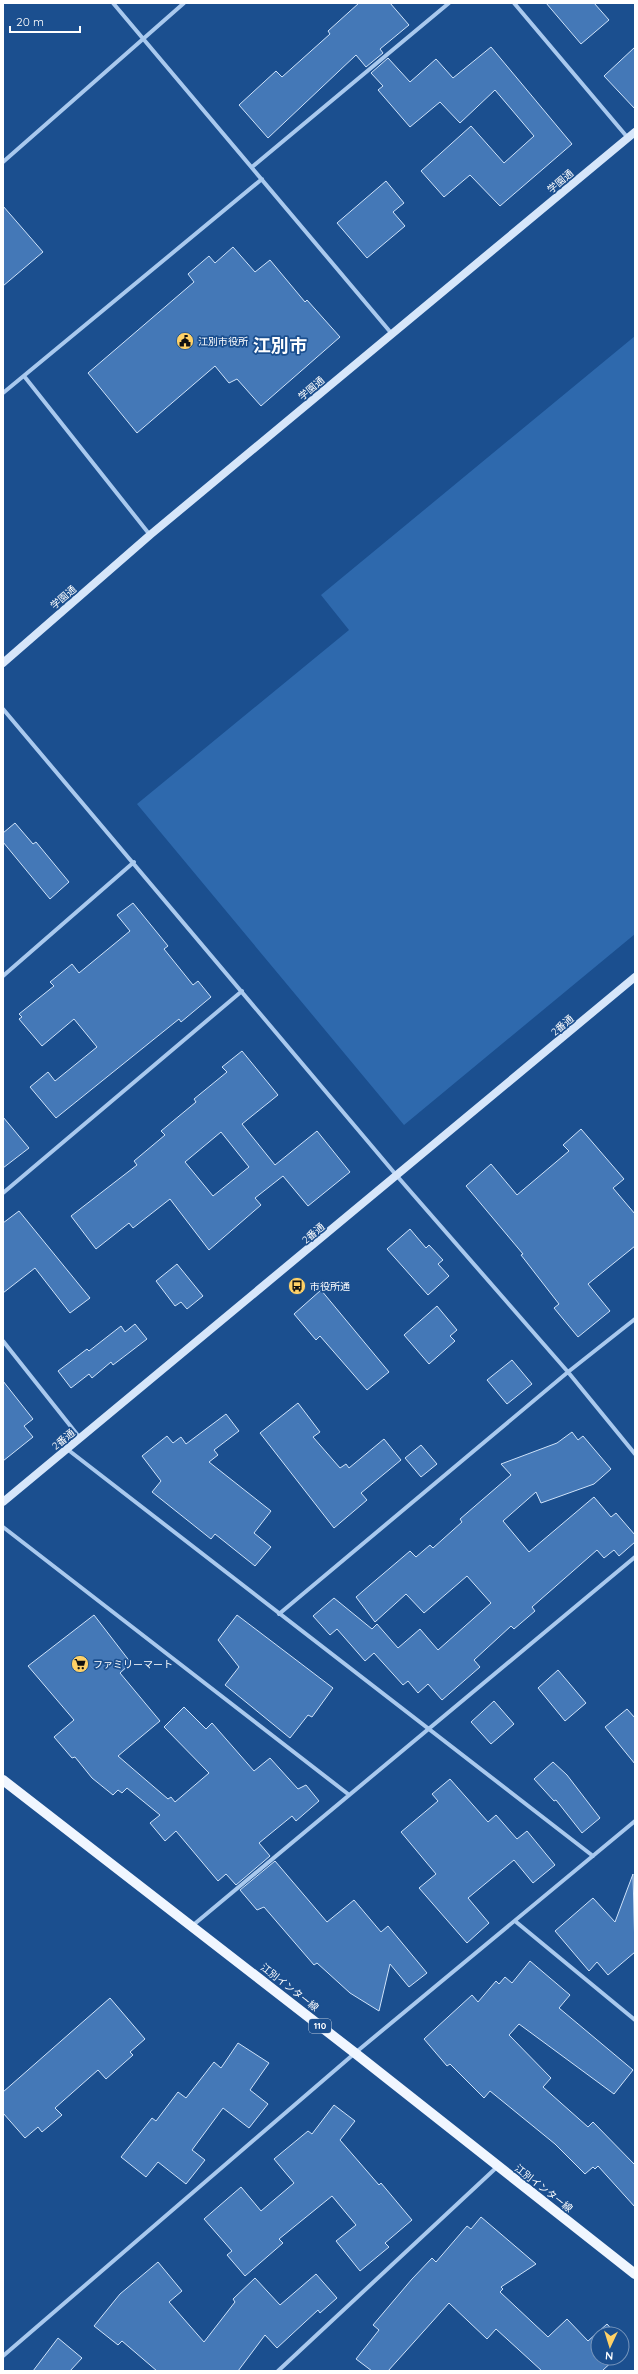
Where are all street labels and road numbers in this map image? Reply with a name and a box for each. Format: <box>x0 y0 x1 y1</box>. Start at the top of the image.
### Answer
street label: 学園通 <box>545 167 576 196</box>
street label: 学園通 <box>296 374 327 403</box>
street label: 学園通 <box>48 583 79 612</box>
street label: 2番通 <box>548 1012 576 1039</box>
street label: 2番通 <box>299 1220 327 1247</box>
street label: 2番通 <box>49 1426 77 1452</box>
street label: 江別インター線 <box>258 1961 321 2014</box>
road number: 110 <box>309 2019 331 2033</box>
street label: 江別インター線 <box>512 2162 575 2215</box>

